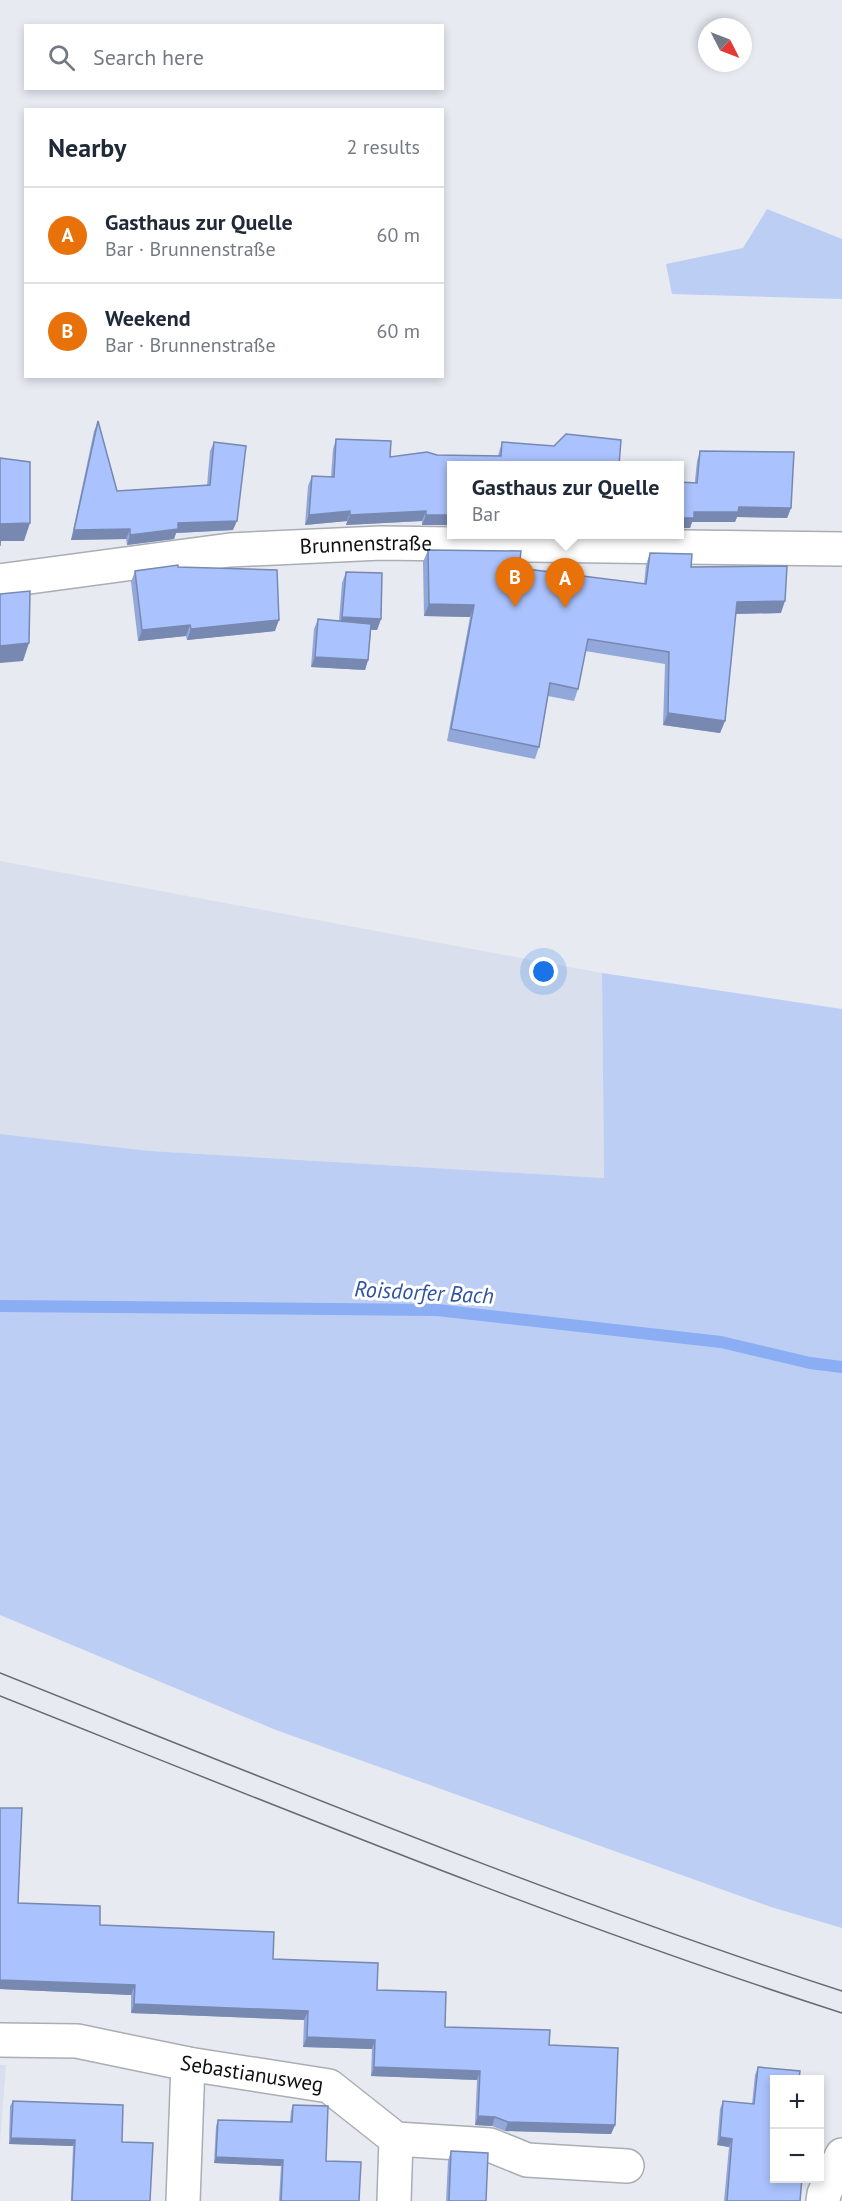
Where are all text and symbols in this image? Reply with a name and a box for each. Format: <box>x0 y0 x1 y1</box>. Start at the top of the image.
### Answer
north arrow <box>698 18 752 72</box>
search box <box>24 24 444 90</box>
icon: search <box>45 41 78 74</box>
text: Search here <box>93 43 204 71</box>
text: Nearby <box>48 131 126 164</box>
text: 2 results <box>347 134 420 160</box>
text: Gasthaus zur Quelle <box>105 208 293 236</box>
text: A <box>61 222 74 248</box>
text: 60 m <box>377 222 420 248</box>
text: Bar · Brunnenstraße <box>105 236 276 262</box>
text: Weekend <box>105 304 191 332</box>
text: B <box>62 318 73 344</box>
text: 60 m <box>377 318 420 344</box>
text: Bar · Brunnenstraße <box>105 332 276 358</box>
popup <box>447 461 684 539</box>
text: Gasthaus zur Quelle <box>472 473 659 501</box>
text: Bar <box>472 501 500 527</box>
street label: Brunnenstraße <box>299 529 432 560</box>
pin: B <box>496 558 534 607</box>
pin: A <box>546 558 584 608</box>
your location <box>529 957 558 986</box>
water label: Roisdorfer Bach <box>354 1274 494 1310</box>
street label: Sebastianusweg <box>178 2049 325 2098</box>
map controls <box>770 2075 824 2183</box>
button: + <box>770 2075 824 2129</box>
button: − <box>770 2129 824 2183</box>

